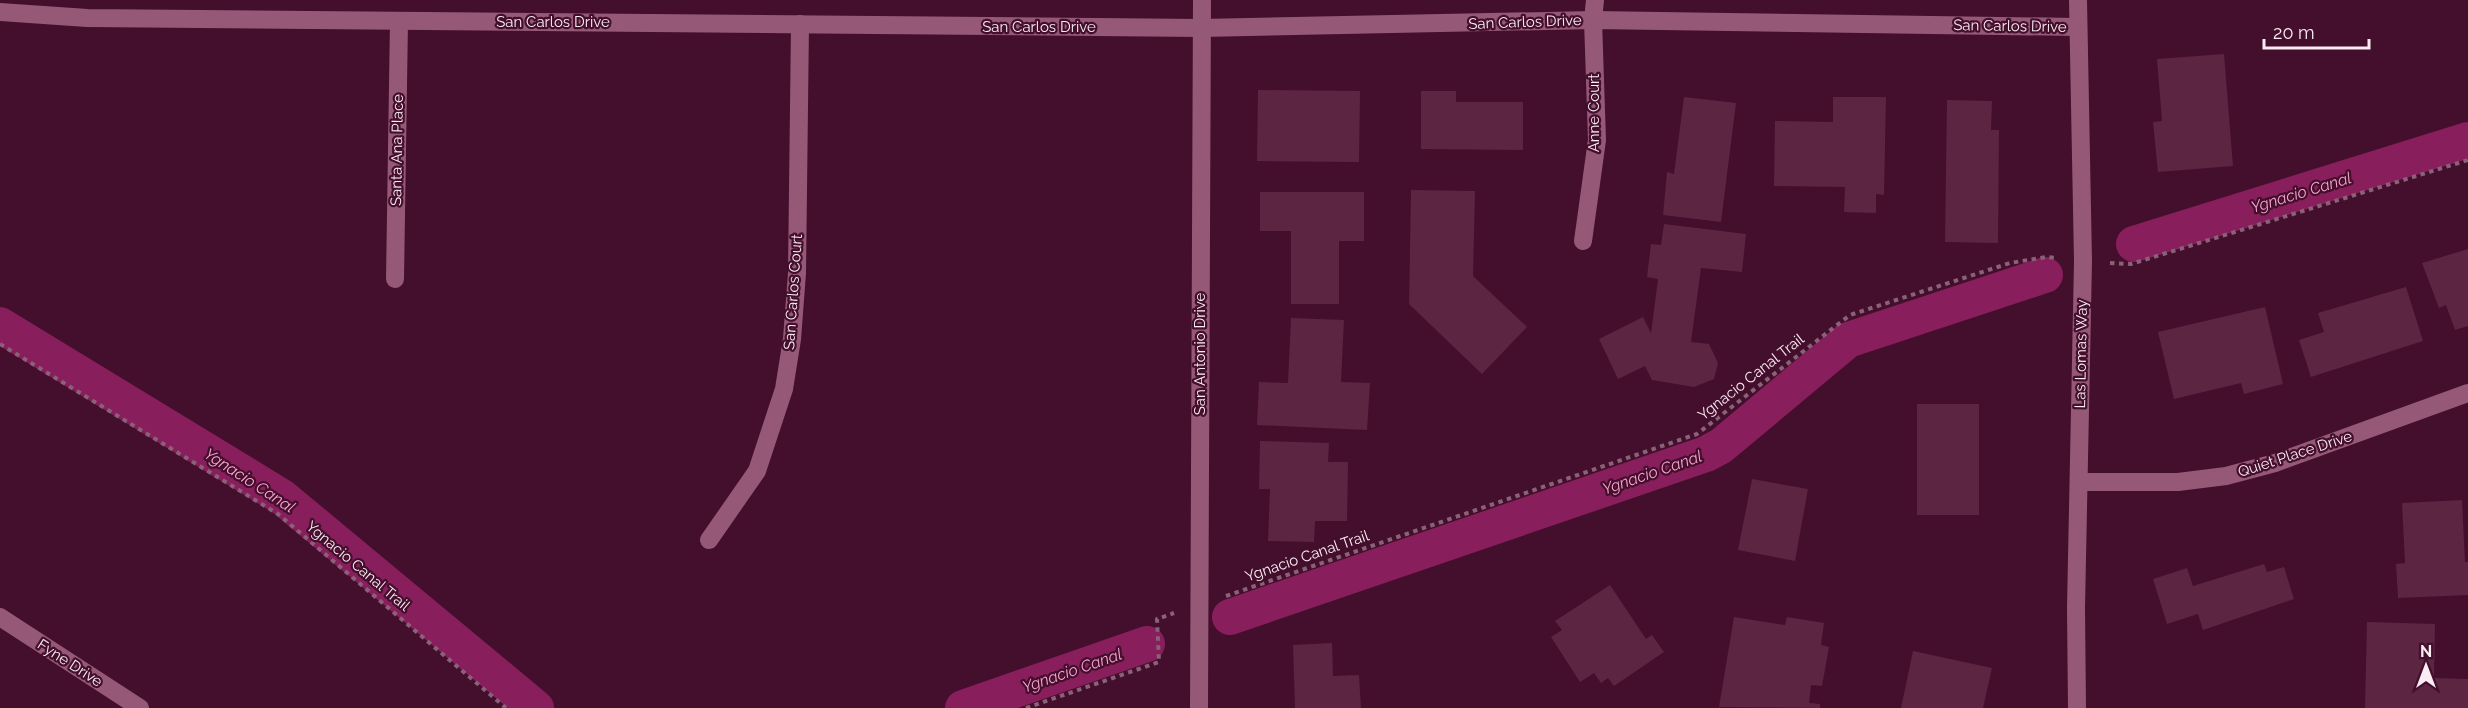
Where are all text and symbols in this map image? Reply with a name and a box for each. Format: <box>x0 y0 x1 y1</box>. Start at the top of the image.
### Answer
street label: San Carlos Drive <box>1468 11 1582 33</box>
scale bar <box>2264 12 2369 50</box>
street label: San Carlos Drive <box>496 13 610 31</box>
street label: San Carlos Drive <box>1953 16 2067 36</box>
street label: San Carlos Drive <box>982 18 1096 36</box>
text: 20 m <box>2273 22 2315 43</box>
street label: Anne Court <box>1585 74 1603 152</box>
street label: Santa Ana Place <box>387 94 407 206</box>
water label: Ygnacio Canal <box>2249 168 2354 217</box>
street label: San Carlos Court <box>780 233 806 351</box>
street label: San Antonio Drive <box>1191 293 1209 415</box>
street label: Las Lomas Way <box>2071 299 2091 409</box>
street label: Ygnacio Canal Trail <box>1694 329 1808 424</box>
street label: Quiet Place Drive <box>2236 427 2355 481</box>
water label: Ygnacio Canal <box>201 444 299 517</box>
water label: Ygnacio Canal <box>1600 447 1705 498</box>
street label: Ygnacio Canal Trail <box>302 517 414 615</box>
street label: Ygnacio Canal Trail <box>1243 526 1372 586</box>
street label: Fyne Drive <box>34 635 106 691</box>
north arrow <box>2396 636 2456 696</box>
text: N <box>2420 642 2432 661</box>
water label: Ygnacio Canal <box>1020 645 1125 696</box>

